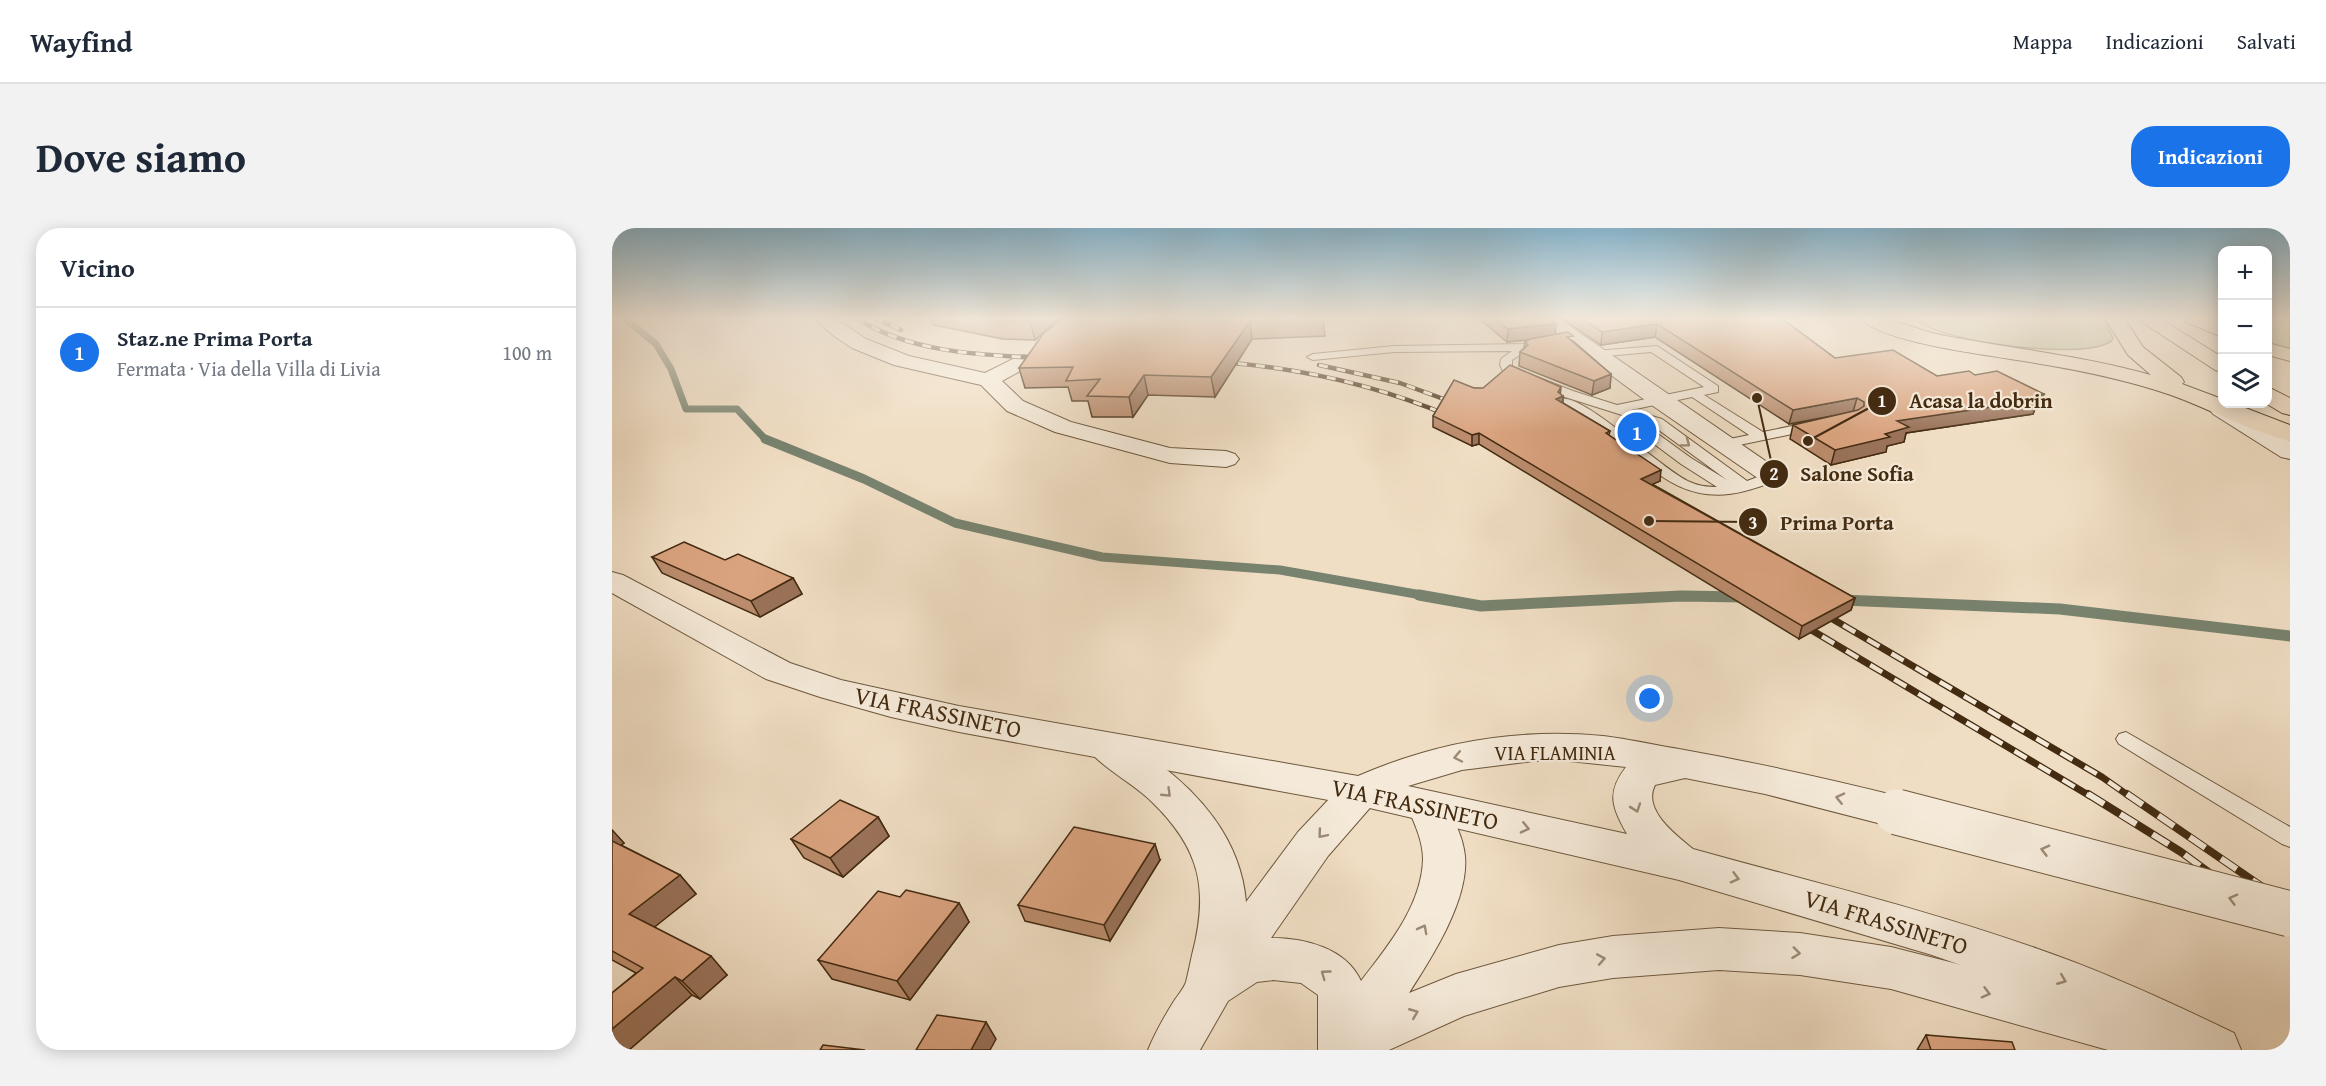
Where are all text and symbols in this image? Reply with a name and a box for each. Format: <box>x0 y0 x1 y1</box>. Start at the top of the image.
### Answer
text: Wayfind <box>30 21 132 62</box>
text: Mappa <box>2013 26 2073 57</box>
text: Indicazioni <box>2106 26 2204 57</box>
text: Salvati <box>2237 26 2296 57</box>
text: Dove siamo <box>36 126 246 187</box>
button: Indicazioni <box>2131 126 2290 187</box>
map controls <box>2218 246 2272 408</box>
button: + <box>2218 246 2272 300</box>
text: Vicino <box>60 248 135 287</box>
button: − <box>2218 300 2272 354</box>
text: Staz.ne Prima Porta <box>117 322 312 354</box>
text: 1 <box>74 338 85 367</box>
text: 100 m <box>502 338 552 367</box>
text: Fermata · Via della Villa di Livia <box>117 354 381 383</box>
button: layers <box>2218 354 2272 408</box>
callout: Acasa la dobrin <box>1867 381 2065 420</box>
text: Acasa la dobrin <box>1909 385 2053 416</box>
text: 1 <box>1877 387 1887 414</box>
pin: 1 <box>1618 410 1656 454</box>
one-way arrow <box>1680 436 1691 447</box>
callout: Salone Sofia <box>1759 454 1926 493</box>
text: Salone Sofia <box>1800 458 1914 489</box>
text: 2 <box>1769 460 1779 487</box>
callout: Prima Porta <box>1738 503 1906 542</box>
text: Prima Porta <box>1780 507 1894 538</box>
text: 3 <box>1748 509 1758 536</box>
street label: VIA FRASSINETO <box>851 677 1025 747</box>
your location <box>1635 684 1664 713</box>
street label: VIA FLAMINIA <box>1494 738 1616 767</box>
one-way arrow <box>1453 749 1463 762</box>
street label: VIA FRASSINETO <box>1328 769 1502 839</box>
one-way arrow <box>1160 785 1171 796</box>
one-way arrow <box>1836 792 1846 805</box>
one-way arrow <box>1628 803 1641 813</box>
one-way arrow <box>1520 821 1530 834</box>
one-way arrow <box>1318 827 1329 838</box>
one-way arrow <box>2040 844 2050 857</box>
one-way arrow <box>1729 871 1740 883</box>
street label: VIA FRASSINETO <box>1800 880 1972 964</box>
one-way arrow <box>2229 894 2239 906</box>
one-way arrow <box>1416 924 1427 935</box>
one-way arrow <box>1791 947 1800 959</box>
one-way arrow <box>1596 953 1606 966</box>
one-way arrow <box>1320 970 1331 981</box>
one-way arrow <box>2055 973 2066 985</box>
one-way arrow <box>1980 986 1991 998</box>
one-way arrow <box>1408 1008 1419 1020</box>

